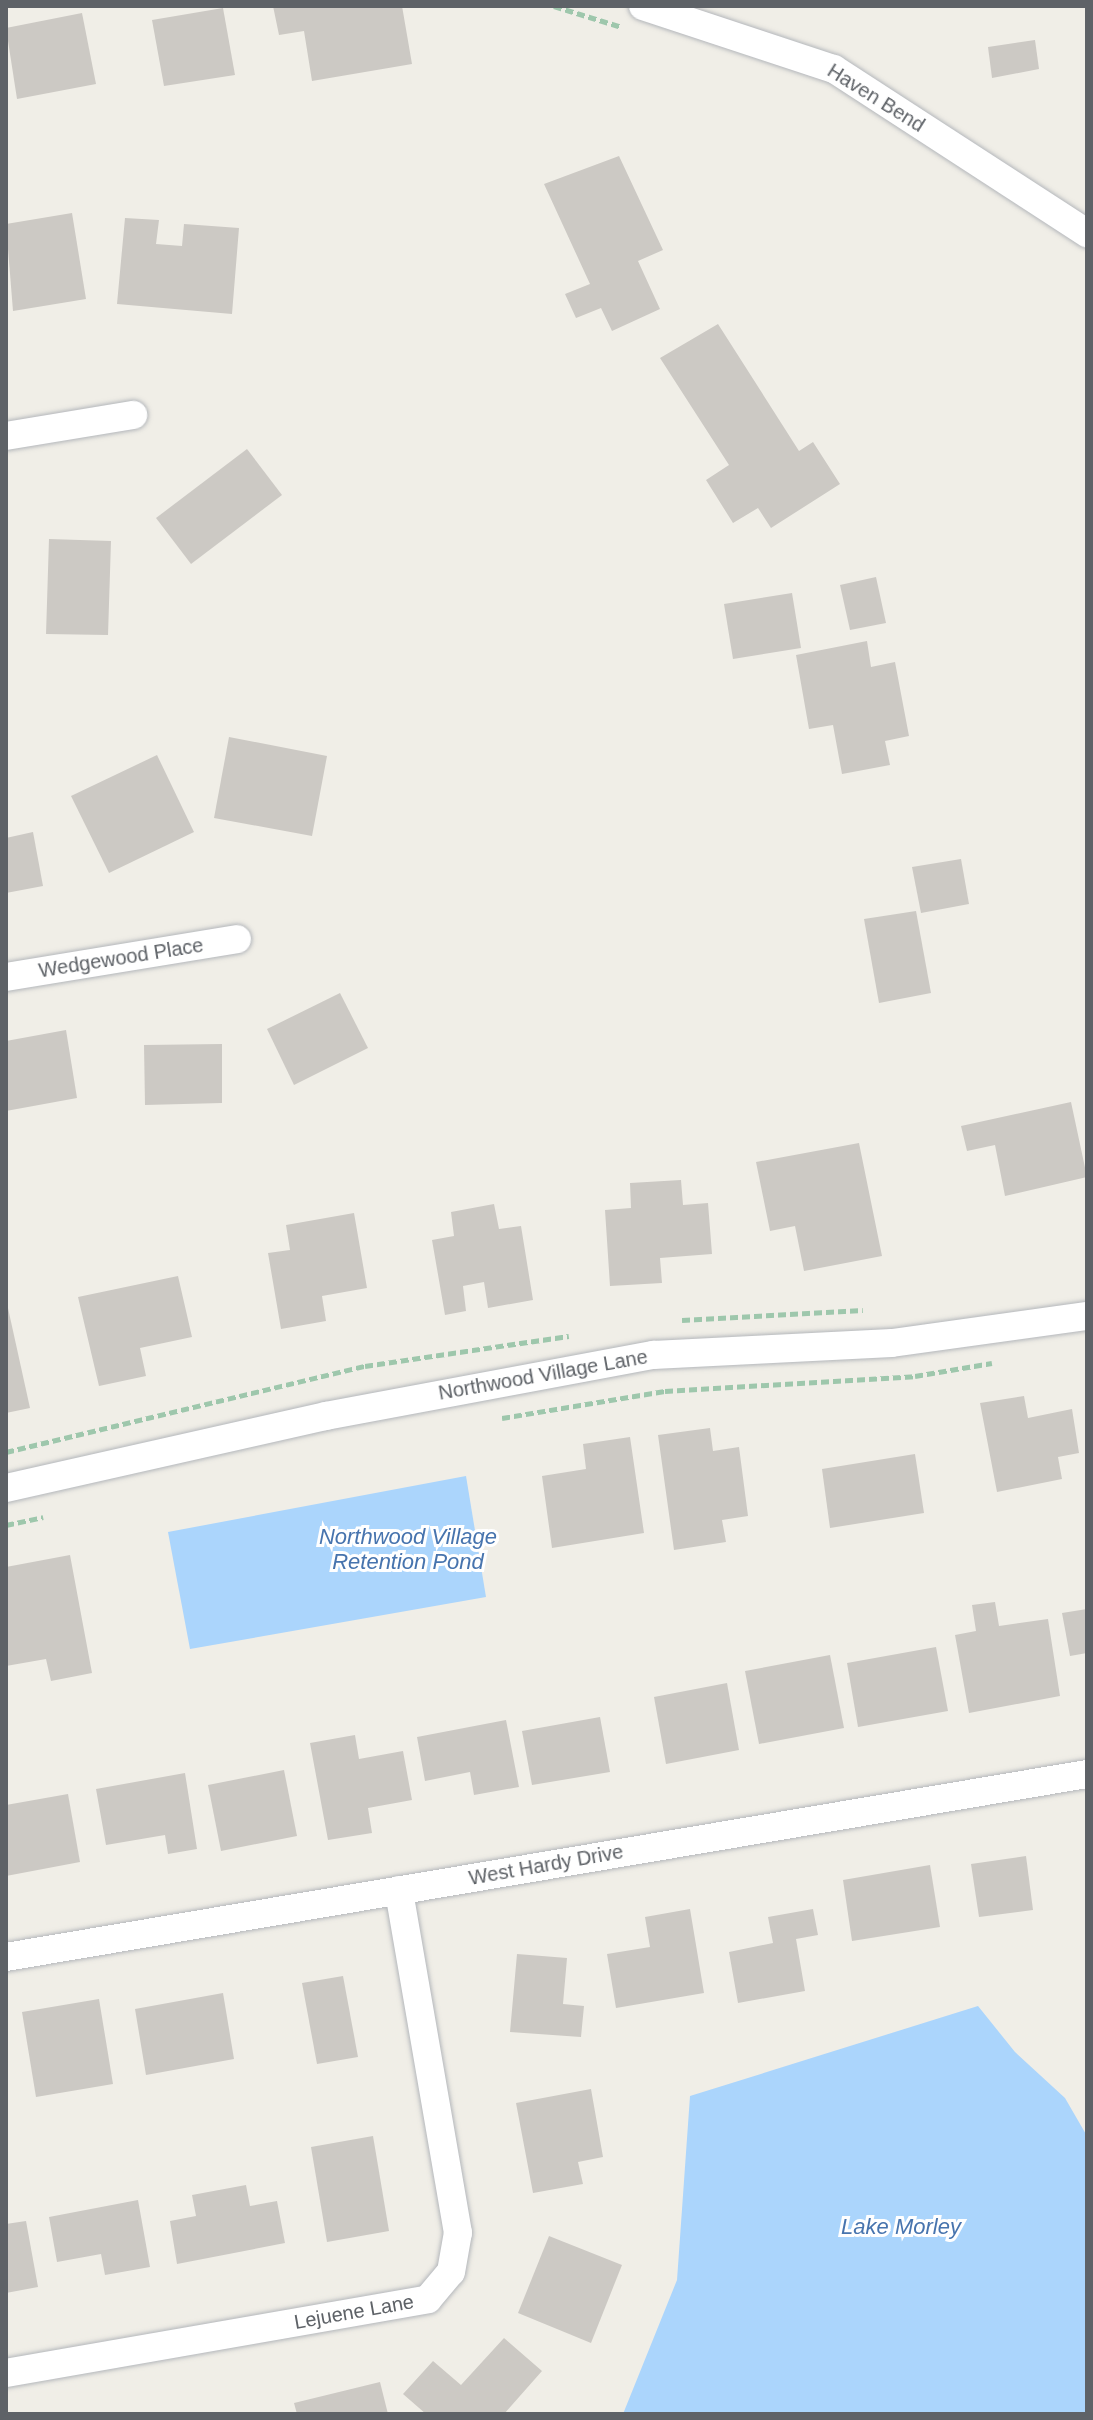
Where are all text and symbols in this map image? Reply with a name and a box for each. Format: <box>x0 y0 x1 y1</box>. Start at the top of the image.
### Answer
street label: Haven Bend <box>823 59 929 137</box>
street label: Wedgewood Place <box>37 933 205 983</box>
street label: Northwood Village Lane <box>437 1345 649 1405</box>
water label: Northwood Village Retention Pond <box>319 1523 497 1574</box>
street label: West Hardy Drive <box>467 1840 625 1890</box>
water label: Lake Morley <box>841 2214 961 2240</box>
street label: Lejuene Lane <box>292 2290 416 2334</box>

